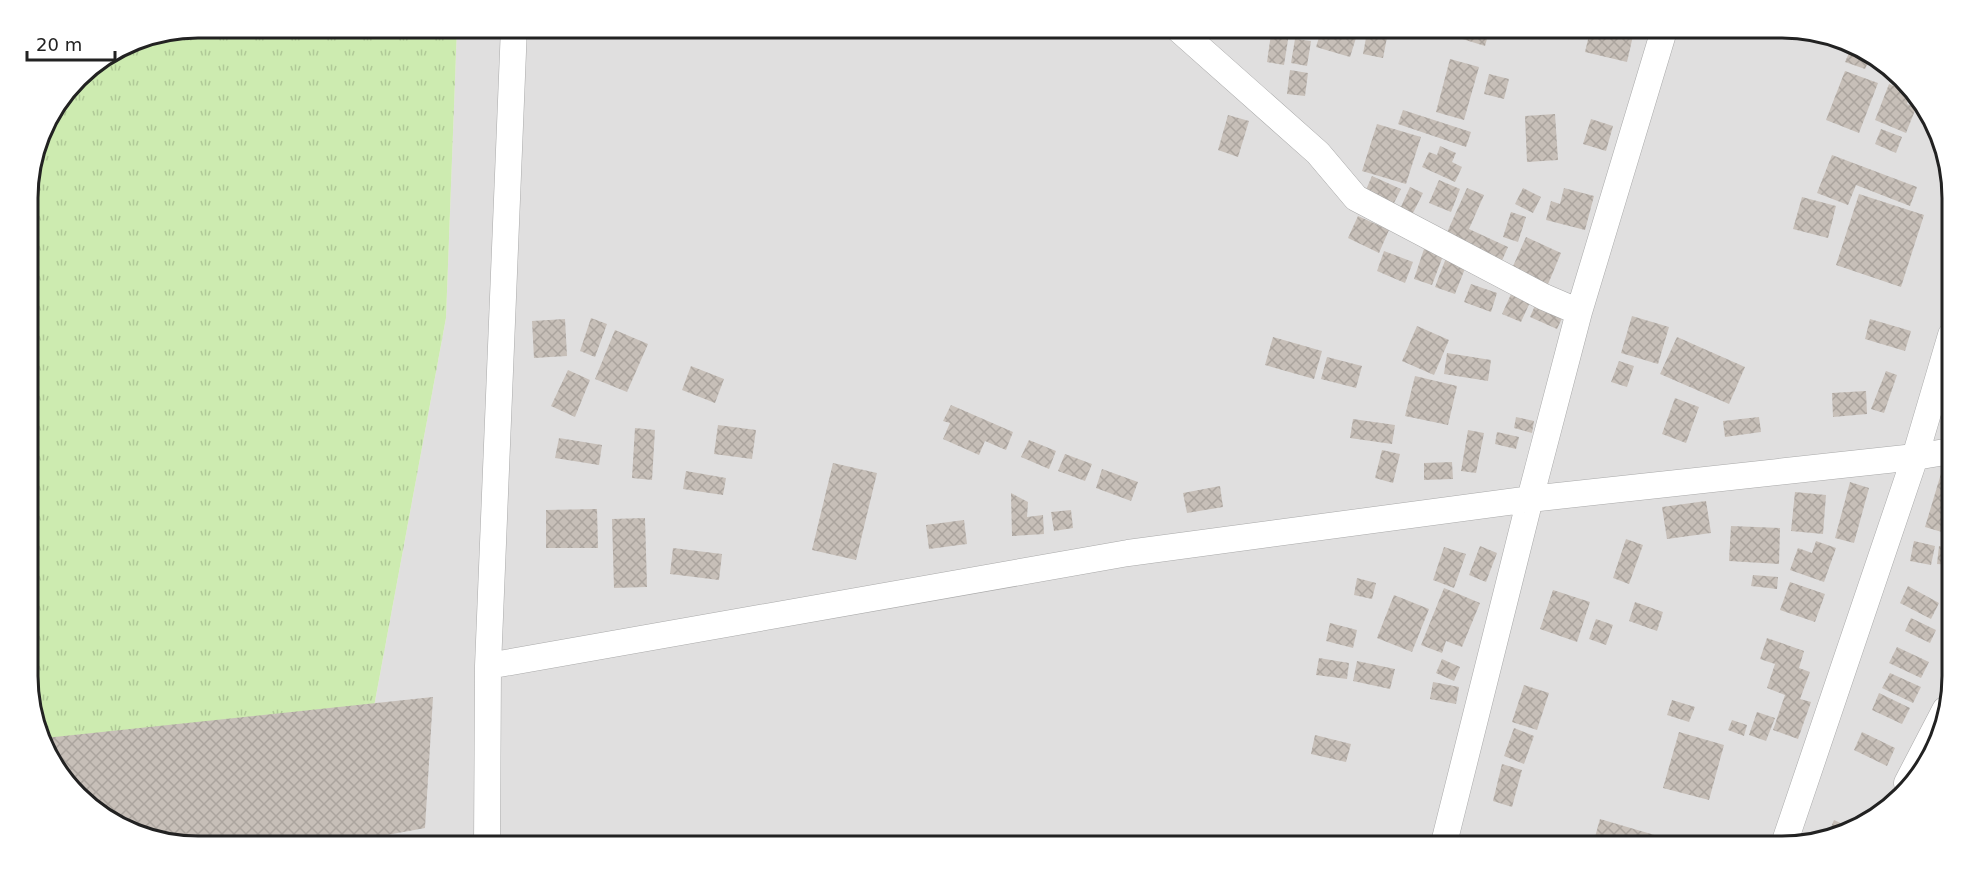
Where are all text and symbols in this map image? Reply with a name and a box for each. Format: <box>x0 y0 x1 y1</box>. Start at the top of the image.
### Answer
scale bar <box>27 24 116 62</box>
text: 20 m <box>36 34 82 55</box>

